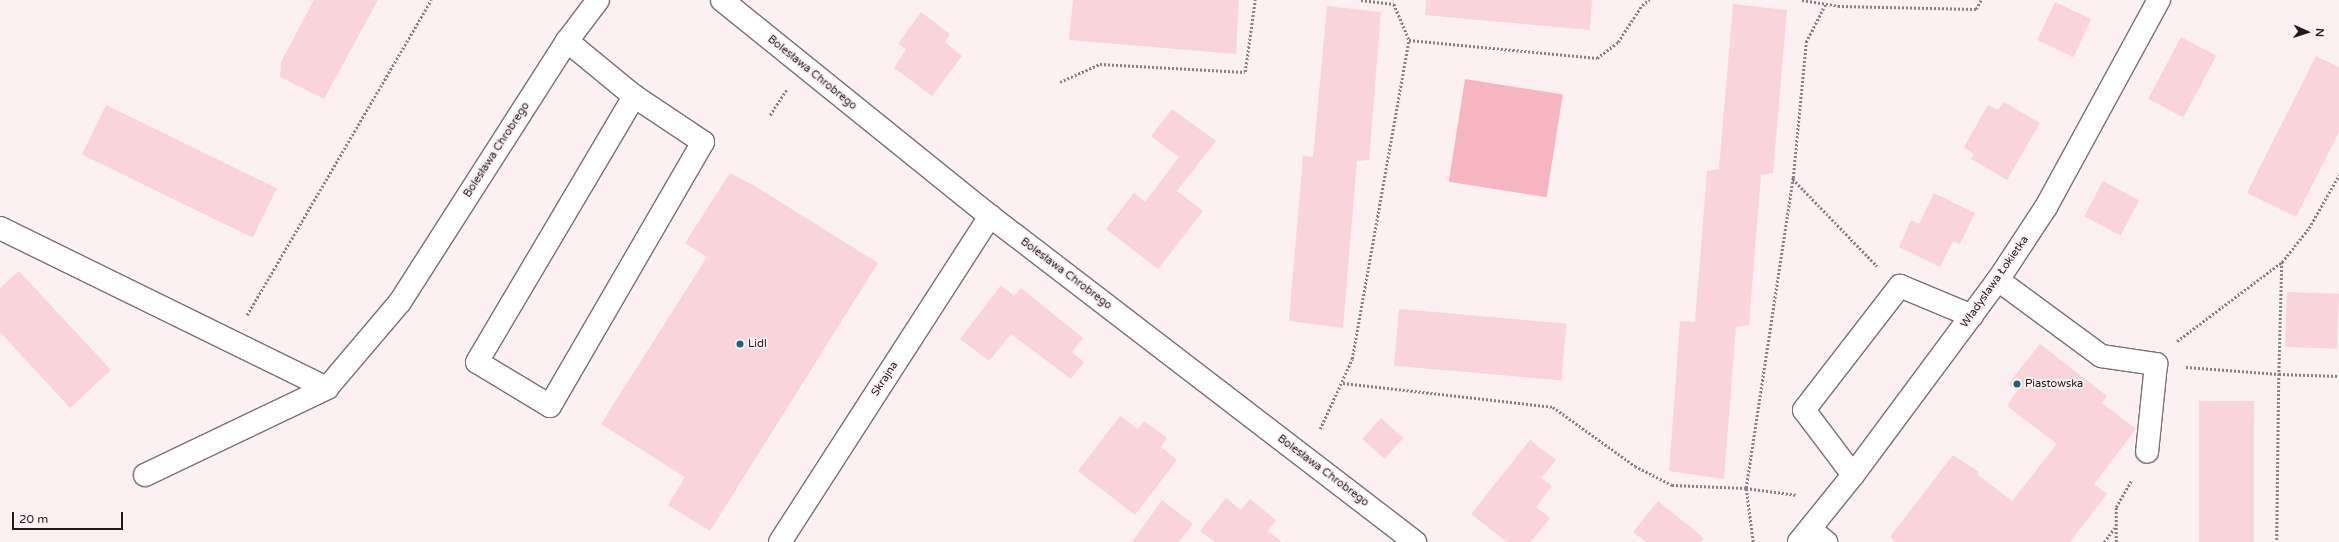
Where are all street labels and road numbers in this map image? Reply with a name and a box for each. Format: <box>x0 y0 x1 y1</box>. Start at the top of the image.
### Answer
street label: Bolesława Chrobrego <box>765 33 859 113</box>
street label: Bolesława Chrobrego <box>461 100 533 200</box>
street label: Władysława Łokietka <box>1958 233 2032 331</box>
street label: Bolesława Chrobrego <box>1018 235 1114 313</box>
street label: Skrajna <box>869 359 901 399</box>
street label: Bolesława Chrobrego <box>1275 432 1371 510</box>

